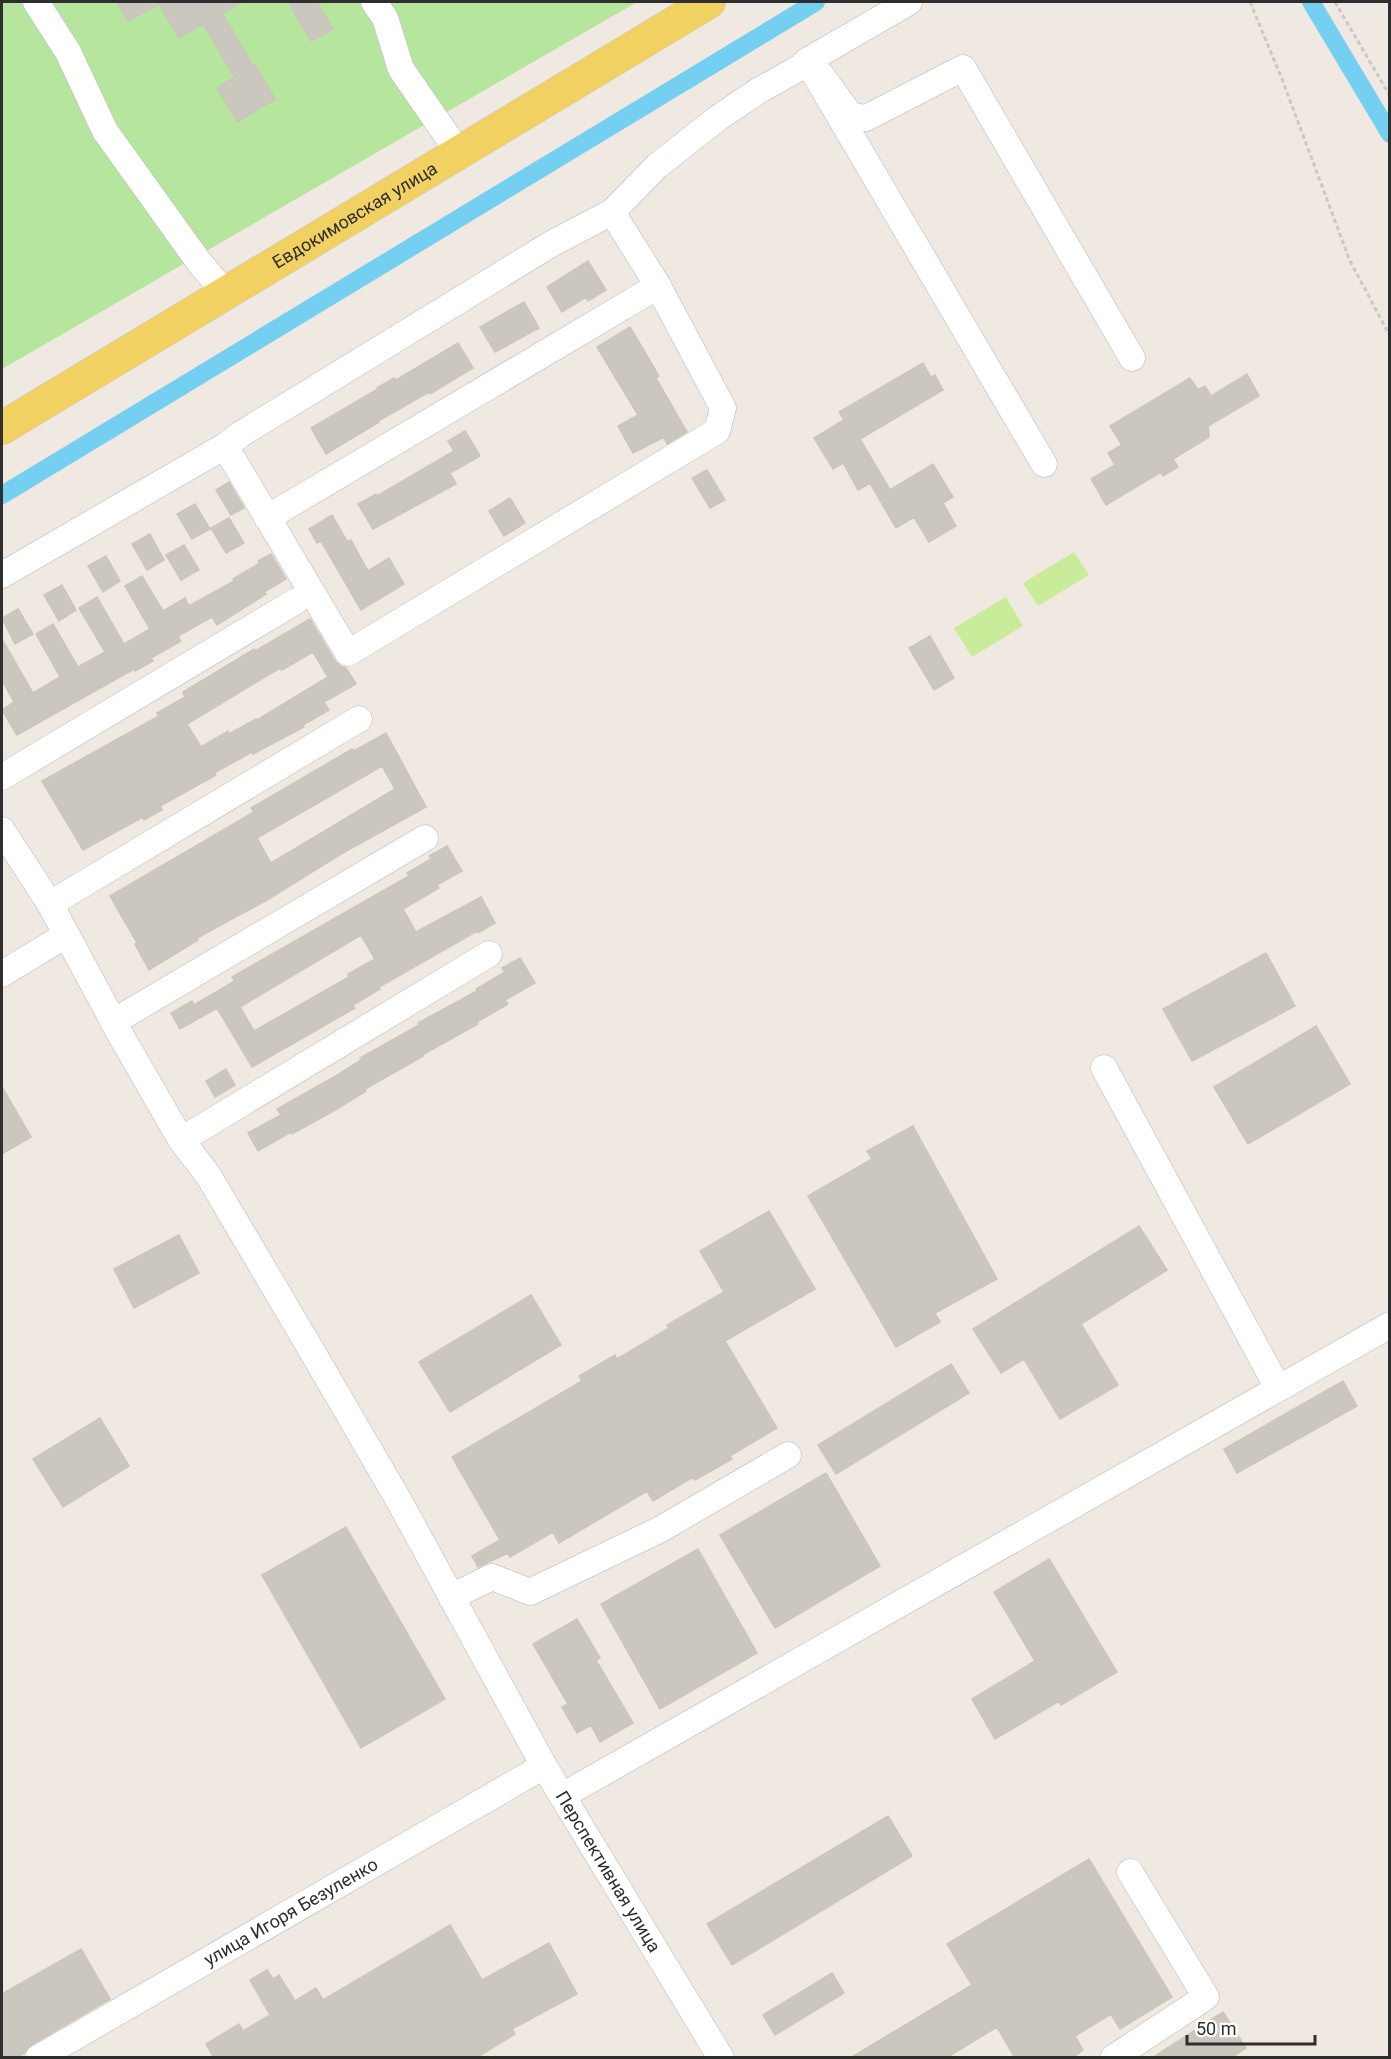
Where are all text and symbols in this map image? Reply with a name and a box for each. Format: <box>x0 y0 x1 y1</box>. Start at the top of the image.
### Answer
street label: Евдокимовская улица <box>269 157 441 273</box>
street label: Перспективная улица <box>552 1787 665 1956</box>
street label: улица Игоря Безуленко <box>200 1853 381 1970</box>
scale bar <box>1187 2008 1314 2046</box>
text: 50 m <box>1196 2018 1236 2039</box>

